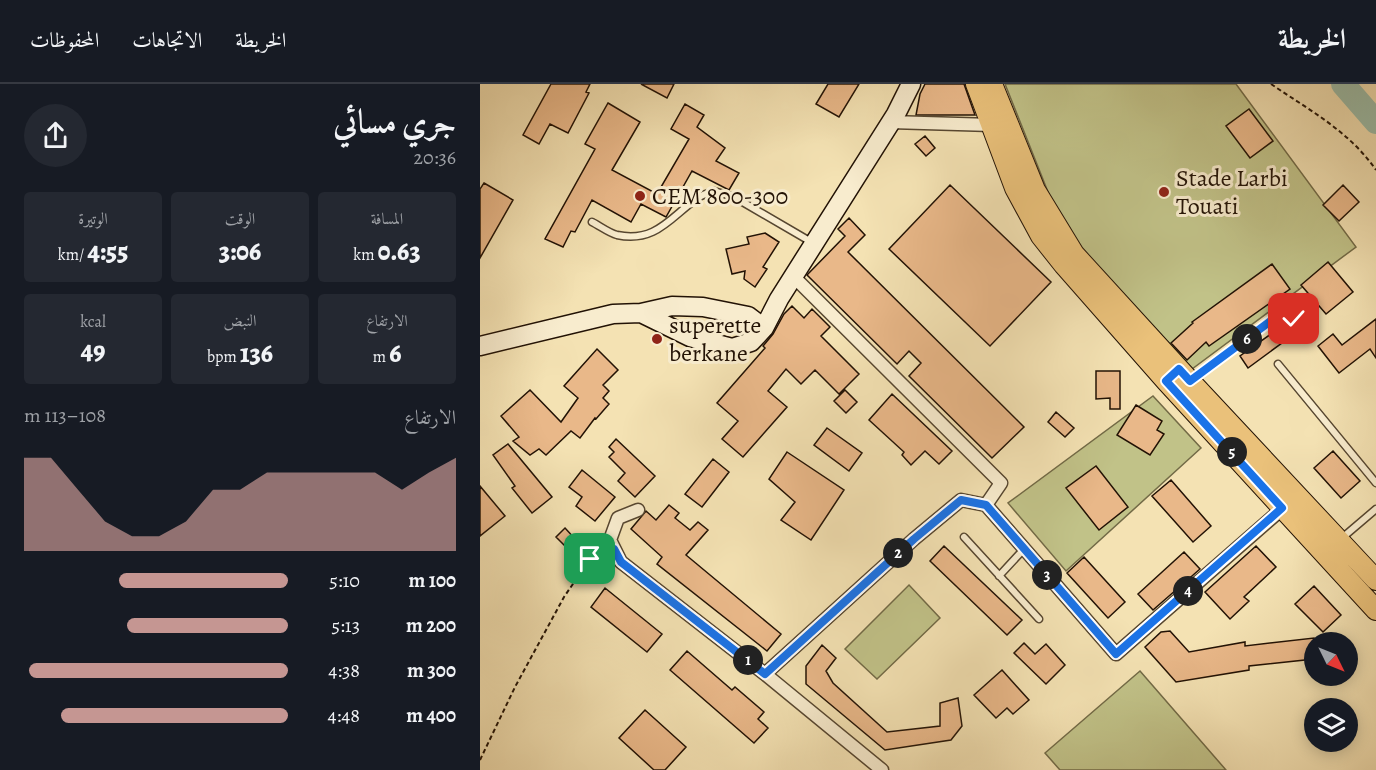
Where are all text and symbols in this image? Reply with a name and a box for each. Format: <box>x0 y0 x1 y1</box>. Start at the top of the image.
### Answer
text: الخريطة <box>1278 20 1346 58</box>
text: المحفوظات <box>30 26 99 54</box>
text: الاتجاهات <box>132 26 202 54</box>
text: الخريطة <box>235 26 286 54</box>
text: جري مسائي <box>333 99 456 144</box>
button: share <box>24 104 87 167</box>
text: 20:36 <box>414 144 456 171</box>
place label: Stade Larbi Touati <box>1176 162 1288 222</box>
place label: CEM 800-300 <box>652 180 788 212</box>
marker: Stade Larbi Touati <box>1157 185 1171 199</box>
marker: CEM 800-300 <box>633 189 647 203</box>
text: الوتيرة <box>78 208 108 230</box>
text: الوقت <box>225 208 255 230</box>
text: المسافة <box>371 208 403 230</box>
text: 4:55 <box>87 234 128 269</box>
text: 3:06 <box>219 234 261 269</box>
text: 0.63 <box>378 234 421 269</box>
text: /km <box>58 244 87 266</box>
text: km <box>353 244 378 266</box>
pin <box>1268 293 1319 344</box>
icon: check <box>1277 302 1310 335</box>
place label: superette berkane <box>669 309 761 369</box>
text: النبض <box>224 310 256 332</box>
text: الارتفاع <box>366 310 408 332</box>
text: kcal <box>80 311 106 333</box>
pin: 6 <box>1232 324 1262 354</box>
text: 6 <box>1243 328 1251 350</box>
marker: superette berkane <box>650 332 664 346</box>
text: 49 <box>81 333 105 368</box>
text: 136 <box>240 336 273 371</box>
text: 6 <box>389 336 401 371</box>
text: bpm <box>207 346 240 368</box>
text: m <box>373 346 389 368</box>
text: 108–113 m <box>24 402 106 429</box>
text: الارتفاع <box>404 404 456 431</box>
pin: 5 <box>1217 437 1247 467</box>
text: 5 <box>1229 441 1235 463</box>
pin <box>564 533 615 584</box>
pin: 2 <box>883 538 913 568</box>
icon: arrive <box>573 542 606 575</box>
text: 2 <box>894 542 902 564</box>
pin: 3 <box>1032 560 1062 590</box>
text: 3 <box>1044 564 1050 586</box>
text: 5:10 <box>329 567 360 594</box>
text: 100 m <box>408 567 456 594</box>
pin: 4 <box>1173 576 1203 606</box>
text: 4 <box>1184 580 1192 602</box>
text: 5:13 <box>331 612 360 639</box>
text: 200 m <box>406 612 456 639</box>
north arrow <box>1304 632 1358 686</box>
map controls <box>1304 632 1358 752</box>
pin: 1 <box>733 645 763 675</box>
text: 1 <box>745 649 751 671</box>
text: 4:38 <box>328 657 360 684</box>
text: 300 m <box>407 657 456 684</box>
button: layers <box>1304 698 1358 752</box>
text: 4:48 <box>327 702 360 729</box>
text: 400 m <box>406 702 456 729</box>

